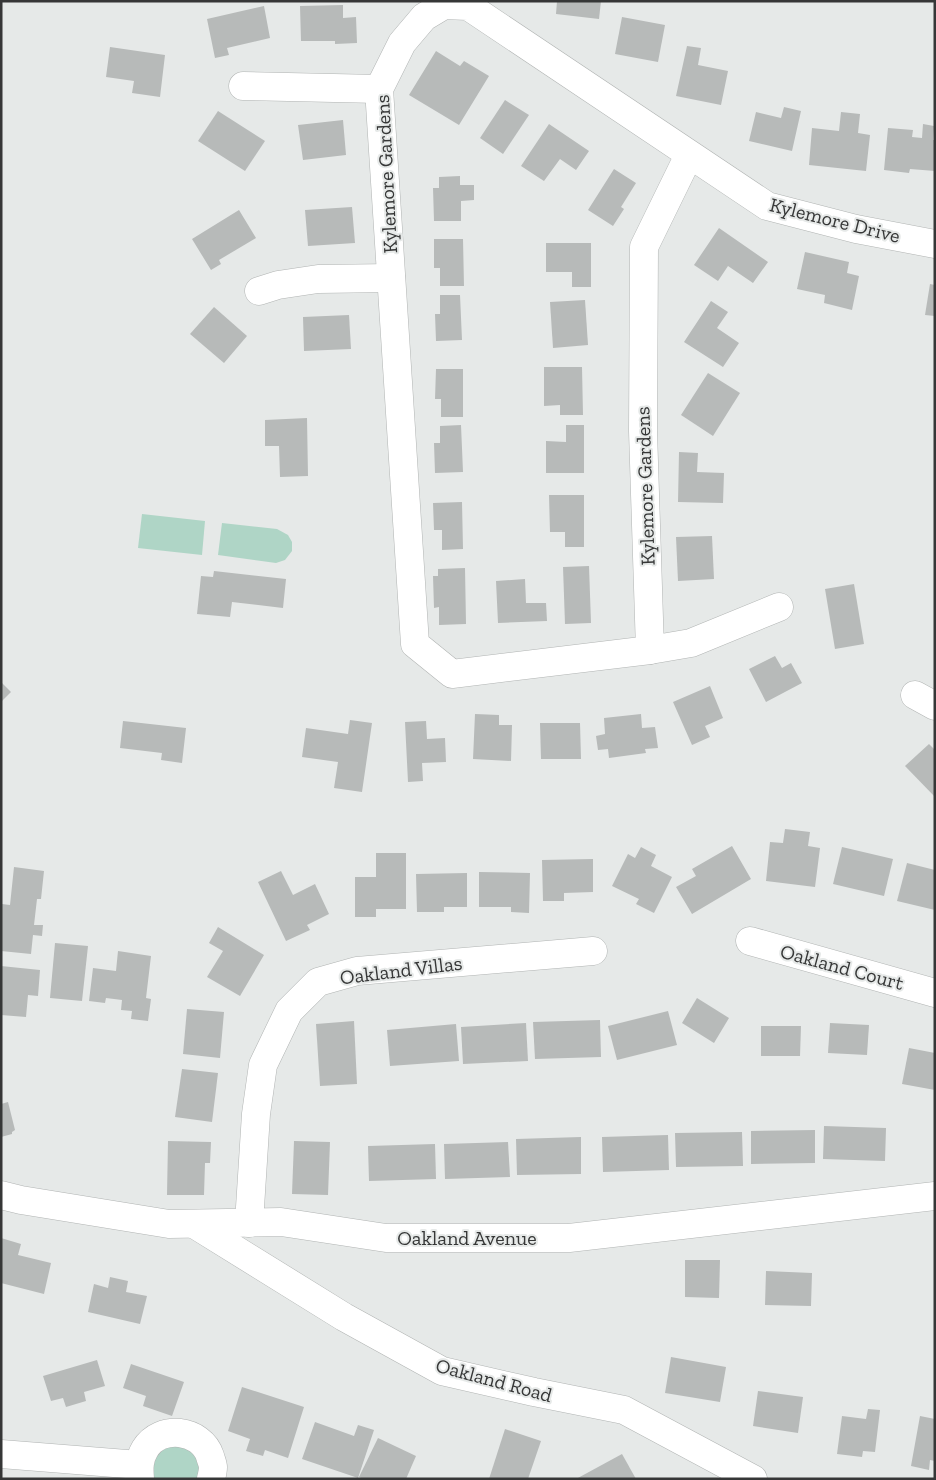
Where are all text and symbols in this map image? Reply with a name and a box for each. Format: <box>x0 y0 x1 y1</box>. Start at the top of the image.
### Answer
street label: Kylemore Gardens <box>370 94 402 254</box>
street label: Kylemore Drive <box>767 192 903 248</box>
street label: Kylemore Gardens <box>630 406 660 566</box>
street label: Oakland Court <box>778 939 907 995</box>
street label: Oakland Villas <box>338 951 464 989</box>
street label: Oakland Avenue <box>397 1226 537 1250</box>
street label: Oakland Road <box>433 1353 555 1407</box>

